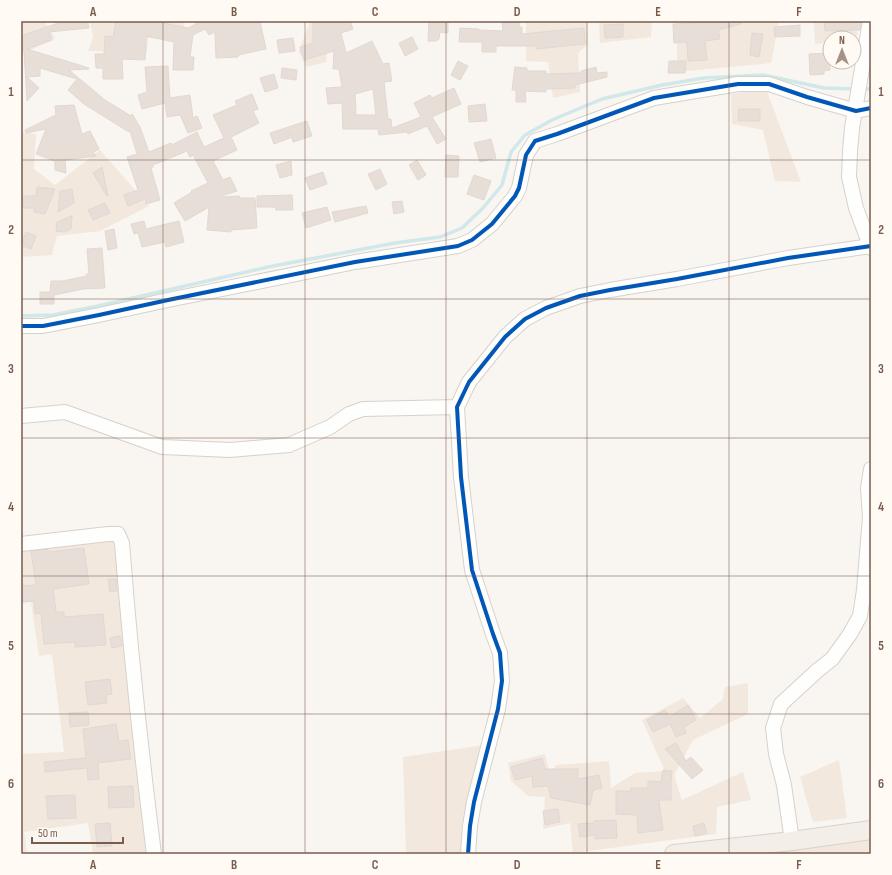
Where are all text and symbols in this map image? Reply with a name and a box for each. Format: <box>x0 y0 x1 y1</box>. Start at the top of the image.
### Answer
text: A <box>89 4 97 20</box>
text: B <box>231 4 237 20</box>
text: C <box>372 4 379 20</box>
text: D <box>514 4 521 20</box>
text: E <box>655 4 661 20</box>
text: F <box>796 4 802 20</box>
north arrow <box>822 30 862 70</box>
text: N <box>839 34 845 47</box>
text: 1 <box>8 84 14 100</box>
text: 1 <box>878 84 884 100</box>
text: 2 <box>8 222 14 238</box>
text: 2 <box>878 222 884 238</box>
text: 3 <box>8 361 14 377</box>
text: 3 <box>878 361 884 377</box>
text: 4 <box>8 499 14 515</box>
text: 4 <box>878 499 884 515</box>
text: 5 <box>8 638 14 654</box>
text: 5 <box>878 638 884 654</box>
text: 6 <box>8 776 14 792</box>
text: 6 <box>878 776 884 792</box>
scale bar <box>32 819 123 845</box>
text: 50 m <box>38 826 58 841</box>
text: A <box>89 857 97 873</box>
text: B <box>231 857 237 873</box>
text: C <box>372 857 379 873</box>
text: D <box>514 857 521 873</box>
text: E <box>655 857 661 873</box>
text: F <box>796 857 802 873</box>

